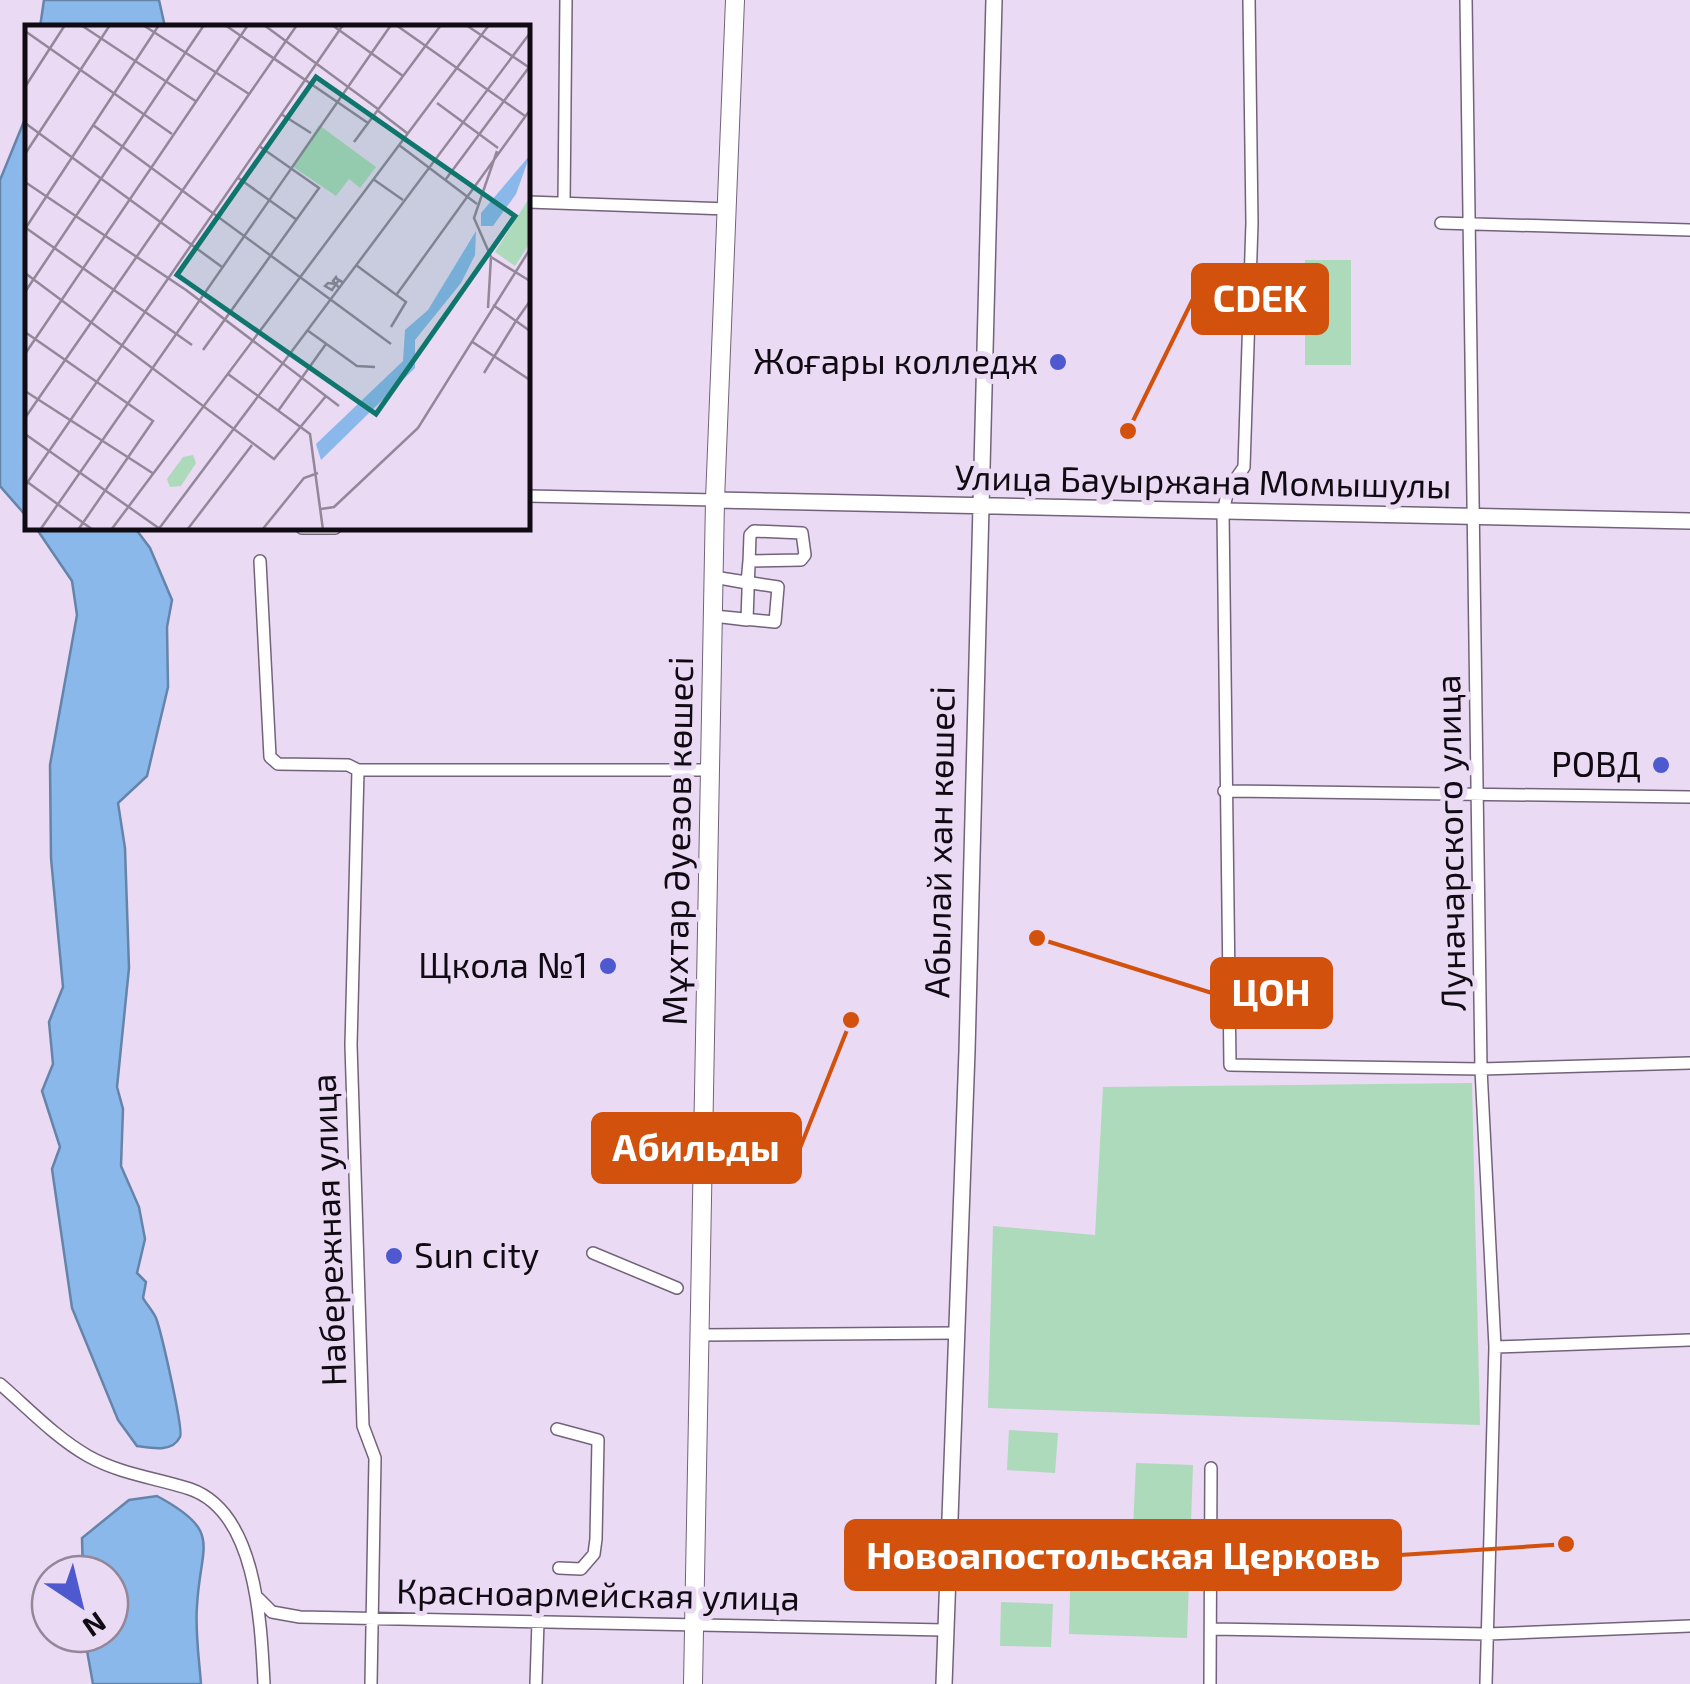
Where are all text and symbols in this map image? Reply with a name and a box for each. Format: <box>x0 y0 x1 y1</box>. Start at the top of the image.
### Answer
inset map <box>25 25 530 530</box>
callout: CDEK <box>1193 265 1327 333</box>
text: CDEK <box>1213 274 1307 320</box>
place label: Жоғары колледж <box>753 339 1038 381</box>
marker: Жоғары колледж <box>1047 351 1069 373</box>
street label: Улица Бауыржана Момышулы <box>954 455 1452 506</box>
street label: Мұхтар Әуезов көшесі <box>652 656 701 1026</box>
street label: Луначарского улица <box>1425 674 1474 1012</box>
street label: Абылай хан көшесі <box>914 686 962 998</box>
place label: РОВД <box>1551 742 1641 784</box>
marker: РОВД <box>1650 754 1672 776</box>
place label: Щкола №1 <box>418 943 588 985</box>
marker: Щкола №1 <box>597 955 619 977</box>
callout: ЦОН <box>1212 959 1331 1027</box>
text: ЦОН <box>1231 968 1311 1014</box>
street label: Набережная улица <box>301 1073 354 1387</box>
callout: Абильды <box>593 1114 800 1182</box>
text: Абильды <box>612 1123 780 1169</box>
place label: Sun city <box>414 1233 539 1275</box>
marker: Sun city <box>383 1245 405 1267</box>
callout: Новоапостольская Церковь <box>846 1521 1400 1589</box>
text: Новоапостольская Церковь <box>866 1531 1380 1577</box>
north arrow <box>30 1554 130 1654</box>
street label: Красноармейская улица <box>396 1568 800 1619</box>
text: N <box>77 1606 113 1645</box>

